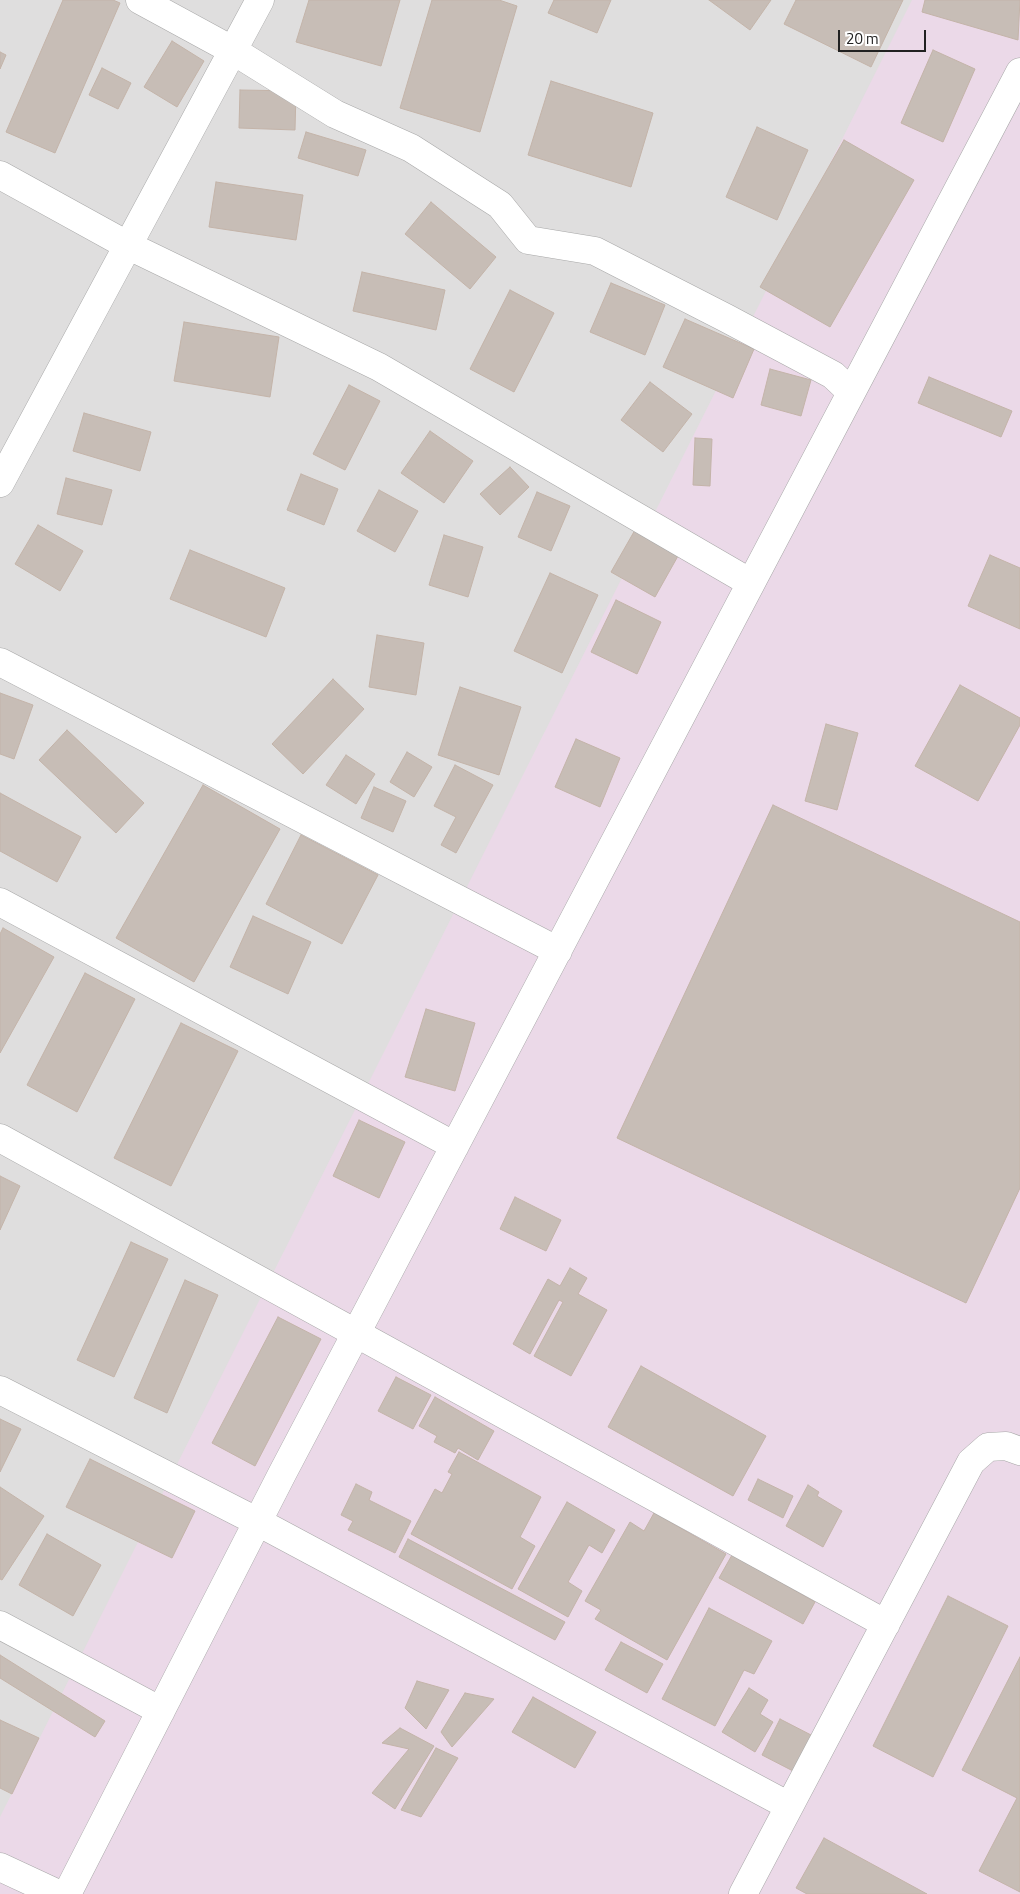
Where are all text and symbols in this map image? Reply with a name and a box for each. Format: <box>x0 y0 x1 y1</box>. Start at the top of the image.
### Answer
scale bar <box>840 20 928 52</box>
text: 20 m <box>846 27 879 50</box>

